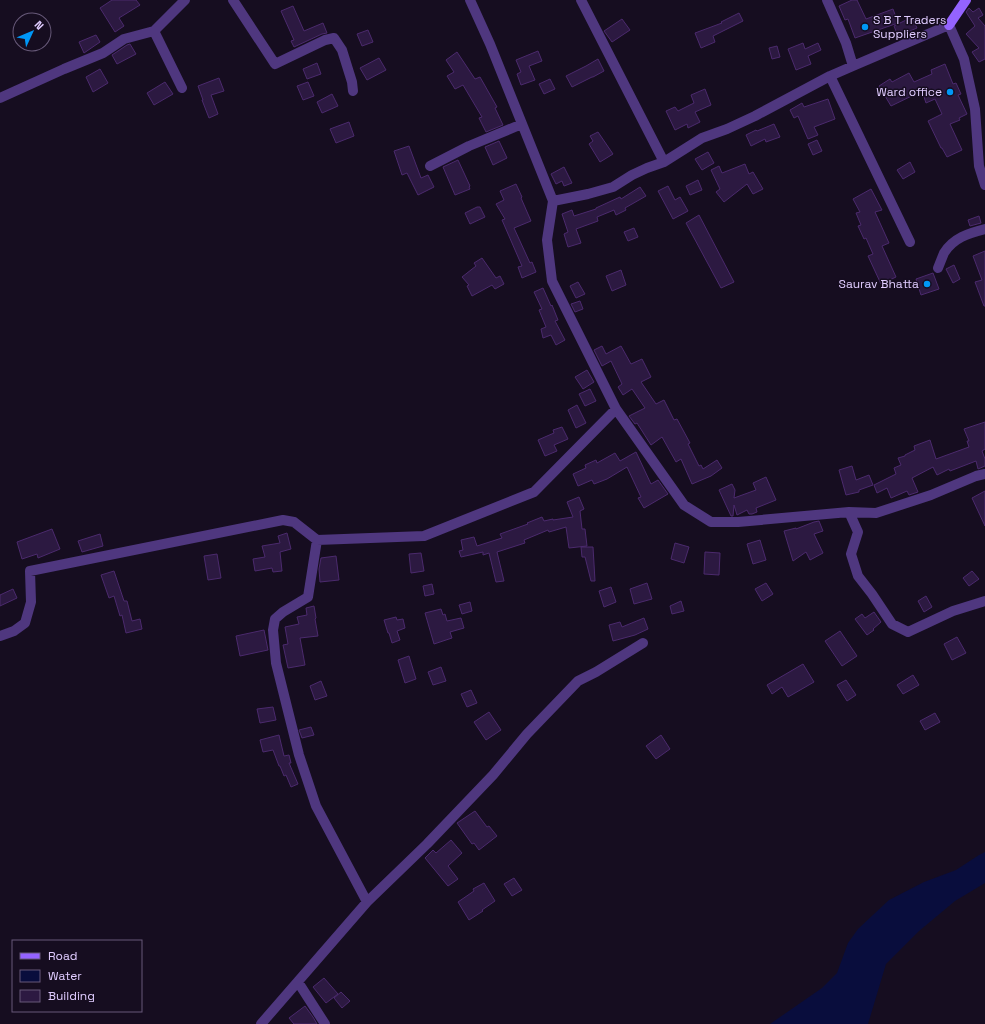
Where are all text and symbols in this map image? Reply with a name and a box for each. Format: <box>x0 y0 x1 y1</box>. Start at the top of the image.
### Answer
north arrow <box>12 12 52 52</box>
place label: S B T Traders Suppliers <box>873 12 946 42</box>
text: N <box>32 18 47 33</box>
marker: S B T Traders Suppliers <box>860 22 870 32</box>
place label: Ward office <box>876 84 942 100</box>
marker: Ward office <box>945 87 955 97</box>
place label: Saurav Bhatta <box>839 276 919 292</box>
marker: Saurav Bhatta <box>922 279 932 289</box>
legend <box>12 940 142 1012</box>
text: Road <box>48 948 77 964</box>
text: Water <box>48 968 82 984</box>
text: Building <box>48 988 95 1004</box>

